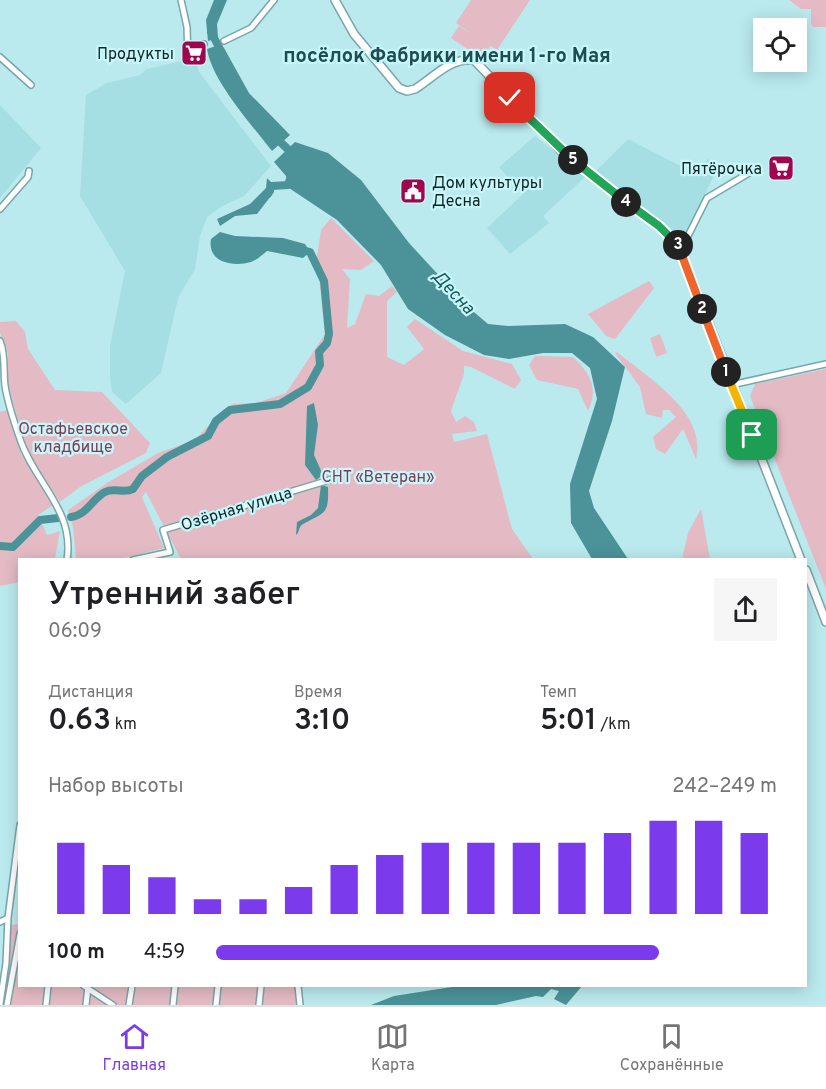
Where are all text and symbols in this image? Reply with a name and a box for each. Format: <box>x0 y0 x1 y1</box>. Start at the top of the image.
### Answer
map controls <box>753 18 807 72</box>
button: locate <box>753 18 807 72</box>
supermarket icon: Продукты <box>179 38 209 68</box>
district label: посёлок Фабрики имени 1-го Мая <box>283 44 611 70</box>
place label: Продукты <box>97 45 174 65</box>
pin <box>484 72 535 123</box>
icon: check <box>493 81 526 114</box>
pin: 5 <box>558 145 588 175</box>
text: 5 <box>568 150 578 170</box>
supermarket icon: Пятёрочка <box>766 153 796 183</box>
place label: Пятёрочка <box>681 160 762 180</box>
place label: Дом культуры Десна <box>432 174 542 212</box>
public building icon: Дом культуры Десна <box>398 176 428 206</box>
pin: 4 <box>611 187 641 217</box>
text: 4 <box>621 192 631 212</box>
pin: 3 <box>663 230 693 260</box>
text: 3 <box>673 235 683 255</box>
water label: Десна <box>427 266 480 320</box>
pin: 2 <box>687 294 717 324</box>
text: 2 <box>697 299 707 319</box>
pin: 1 <box>711 357 741 387</box>
text: 1 <box>723 362 729 382</box>
pin <box>726 409 777 460</box>
icon: arrive <box>735 418 768 451</box>
park label: Остафьевское кладбище <box>18 420 128 458</box>
park label: СНТ «Ветеран» <box>321 468 435 488</box>
street label: Озёрная улица <box>179 484 294 536</box>
text: Утренний забег <box>48 575 300 617</box>
button: share <box>714 578 777 641</box>
text: 06:09 <box>48 619 102 645</box>
text: Дистанция <box>48 683 133 703</box>
text: Время <box>294 683 342 703</box>
text: Темп <box>540 683 577 703</box>
text: 0.63 <box>48 703 111 740</box>
text: 3:10 <box>294 703 350 740</box>
text: 5:01 <box>540 703 597 740</box>
text: km <box>111 715 137 735</box>
text: /km <box>597 715 630 735</box>
text: Набор высоты <box>48 774 184 800</box>
text: 242–249 m <box>672 774 777 800</box>
text: 100 m <box>48 940 105 966</box>
text: 4:59 <box>144 940 185 966</box>
tab: Главная <box>102 1020 166 1076</box>
tab: Карта <box>371 1020 415 1076</box>
tab: Сохранённые <box>620 1020 724 1076</box>

